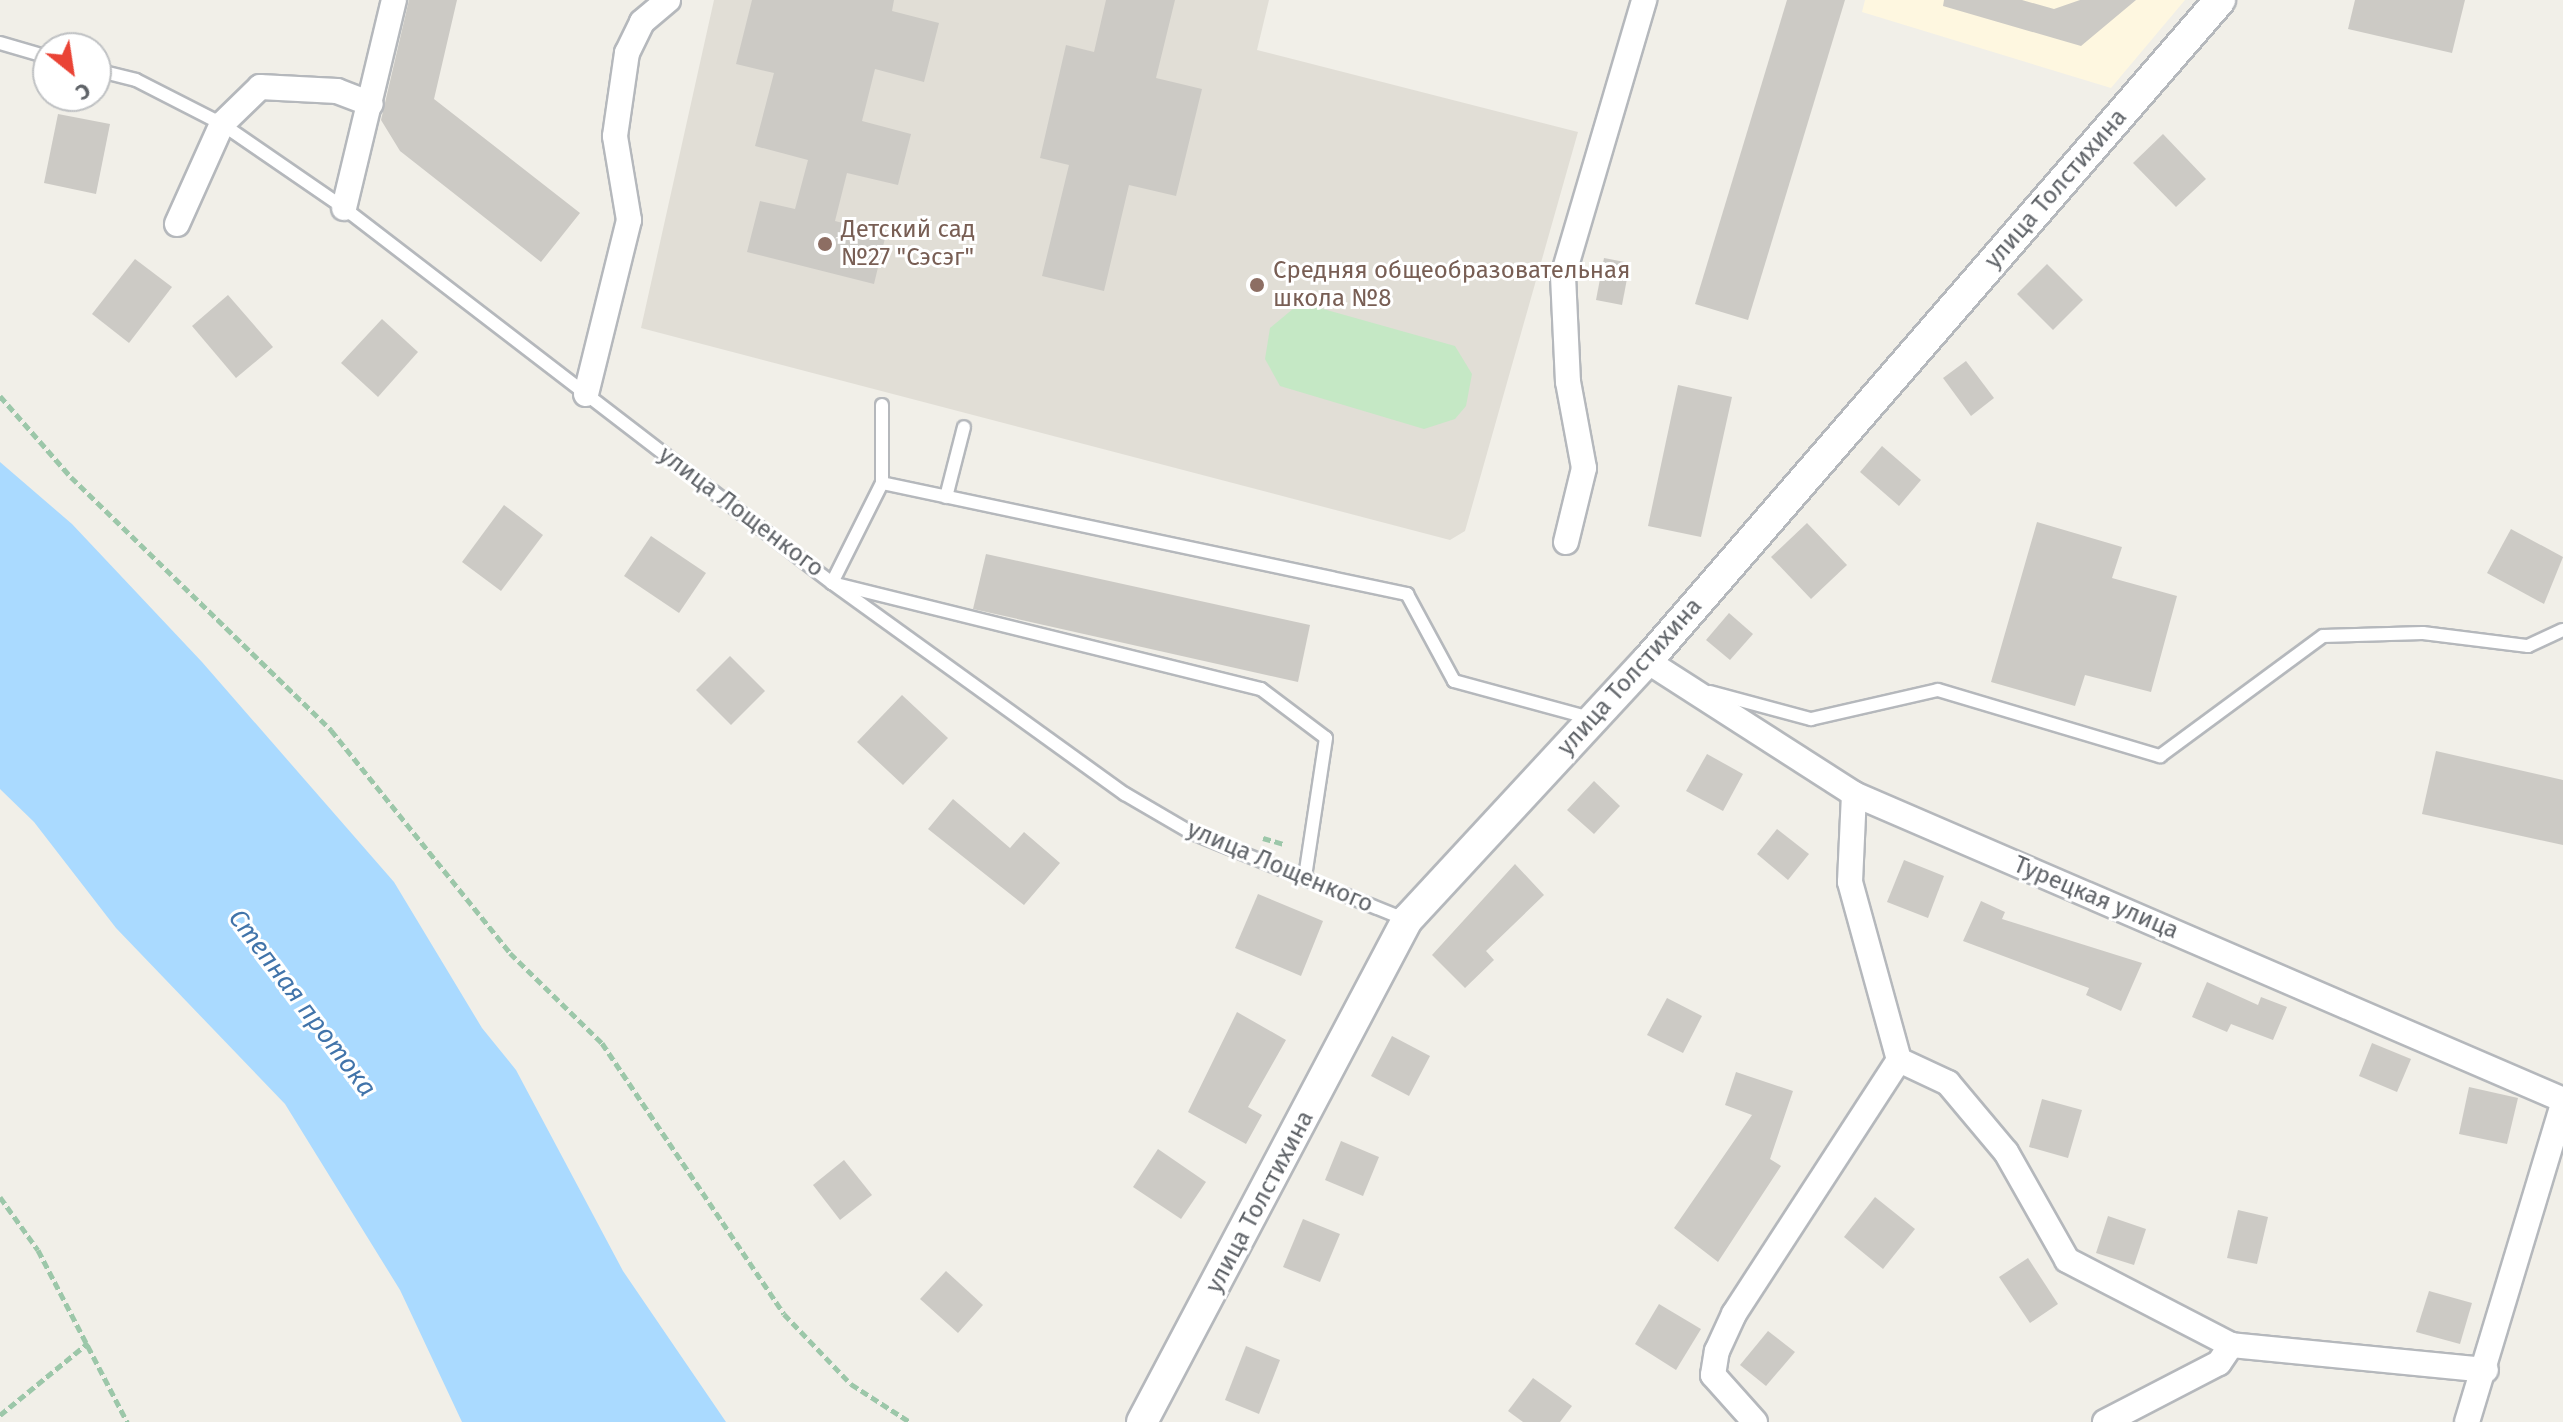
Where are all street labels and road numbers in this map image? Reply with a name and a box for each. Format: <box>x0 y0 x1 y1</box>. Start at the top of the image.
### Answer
street label: улица Толстихина <box>1979 103 2133 275</box>
street label: улица Лощенкого <box>653 441 829 583</box>
street label: улица Толстихина <box>1552 592 1708 762</box>
street label: улица Лощенкого <box>1183 815 1377 919</box>
street label: Турецкая улица <box>2009 850 2183 946</box>
street label: улица Толстихина <box>1200 1106 1320 1298</box>

